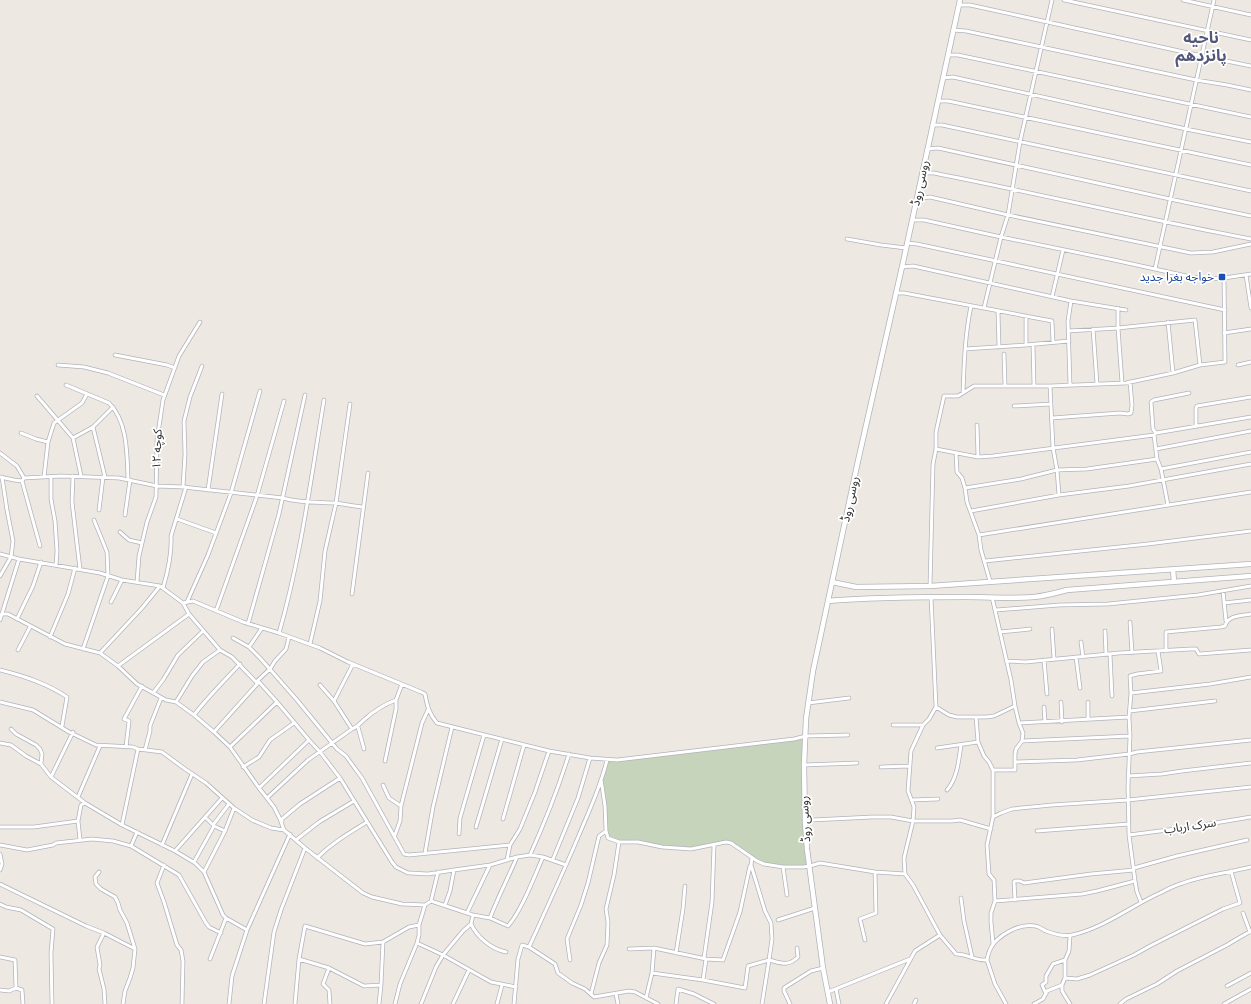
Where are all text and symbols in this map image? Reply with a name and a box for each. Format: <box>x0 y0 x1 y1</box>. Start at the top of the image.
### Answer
district label: ناحیه پانزدهم <box>1175 28 1227 68</box>
street label: روسی روڈ <box>908 159 932 207</box>
place label: خواجه بغرا جدید <box>1140 270 1214 284</box>
marker: خواجه بغرا جدید <box>1217 272 1227 282</box>
street label: کوچه ۱۲ <box>149 428 166 469</box>
street label: روسی روڈ <box>838 475 862 523</box>
street label: روسی روڈ <box>796 796 813 842</box>
street label: سرک ارباب <box>1163 815 1217 837</box>

